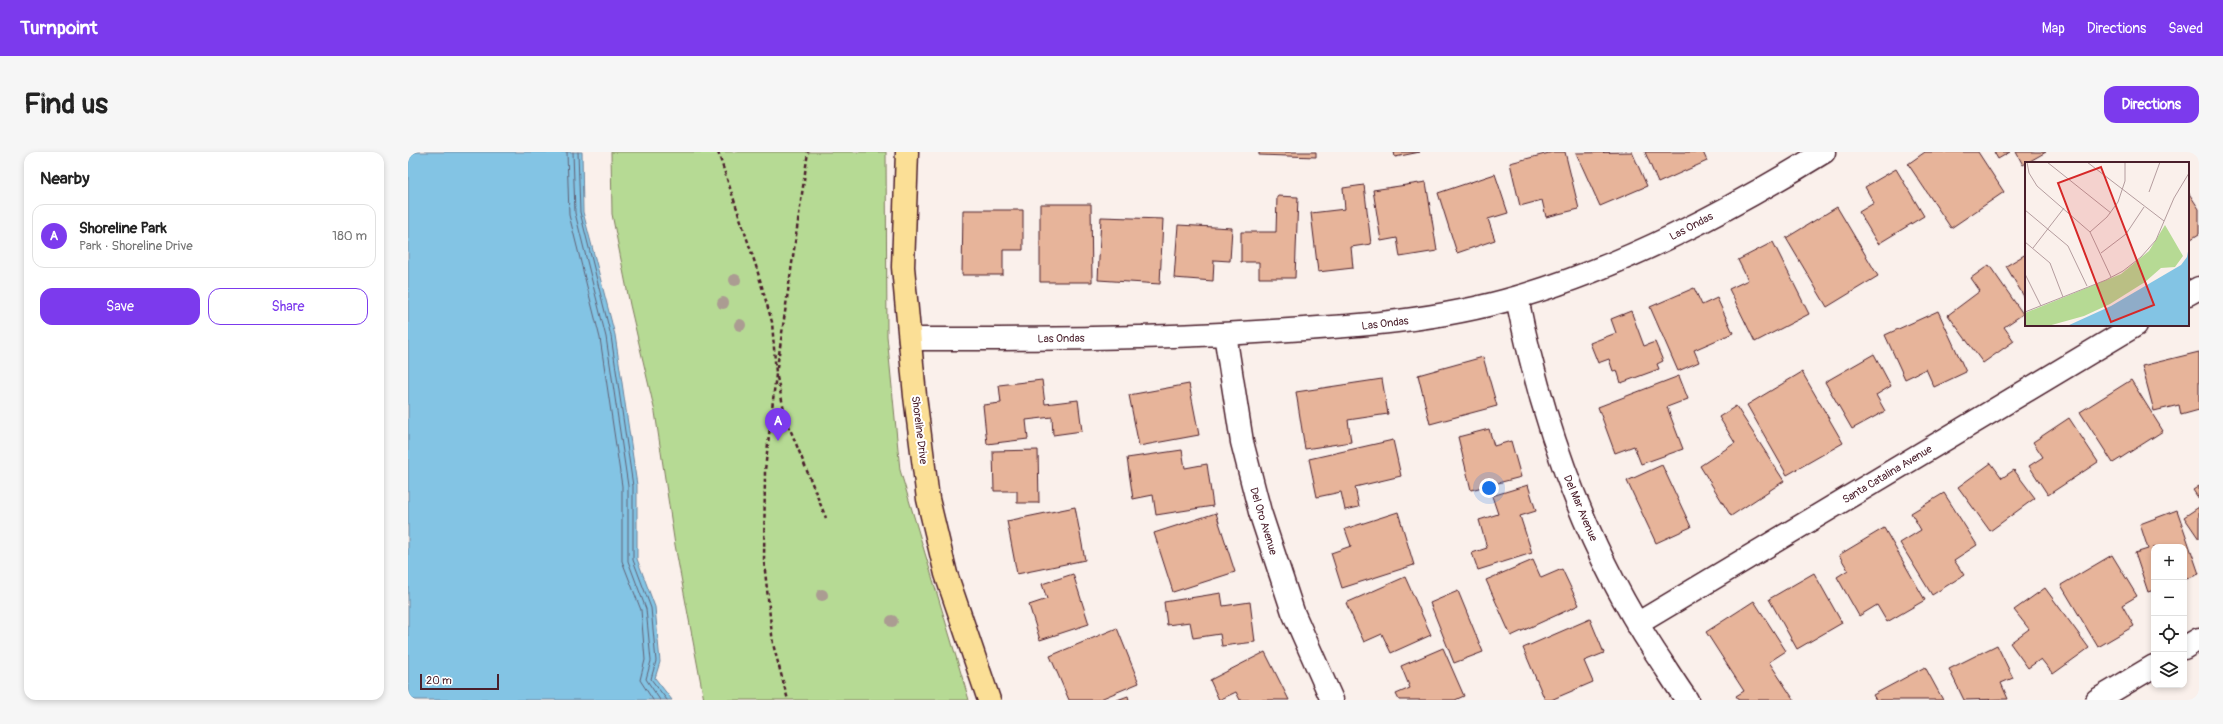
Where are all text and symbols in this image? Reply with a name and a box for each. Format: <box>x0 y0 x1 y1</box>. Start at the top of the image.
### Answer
text: Turnpoint <box>20 16 98 40</box>
text: Map <box>2042 20 2065 37</box>
text: Directions <box>2087 20 2146 37</box>
text: Saved <box>2168 20 2203 37</box>
button: Directions <box>2104 86 2199 123</box>
text: Find us <box>24 87 108 122</box>
inset map <box>2025 162 2189 326</box>
text: Nearby <box>40 168 89 189</box>
street label: Las Ondas <box>1667 210 1715 243</box>
text: Shoreline Park <box>79 219 167 238</box>
text: A <box>50 228 58 244</box>
text: 180 m <box>332 228 367 244</box>
text: Park · Shoreline Drive <box>79 238 193 254</box>
button: Save <box>40 288 200 325</box>
button: Share <box>208 288 368 325</box>
street label: Las Ondas <box>1361 314 1409 333</box>
street label: Las Ondas <box>1037 332 1085 345</box>
street label: Shoreline Drive <box>909 395 930 465</box>
pin: A <box>765 408 791 441</box>
street label: Santa Catalina Avenue <box>1840 442 1935 506</box>
street label: Del Mar Avenue <box>1561 473 1601 544</box>
your location <box>1479 478 1499 498</box>
street label: Del Oro Avenue <box>1247 486 1280 557</box>
map controls <box>2151 544 2187 688</box>
button: + <box>2151 544 2187 580</box>
button: − <box>2151 580 2187 616</box>
button: locate <box>2151 616 2187 652</box>
button: layers <box>2151 652 2187 688</box>
scale bar <box>420 672 499 691</box>
text: 20 m <box>426 674 452 687</box>

